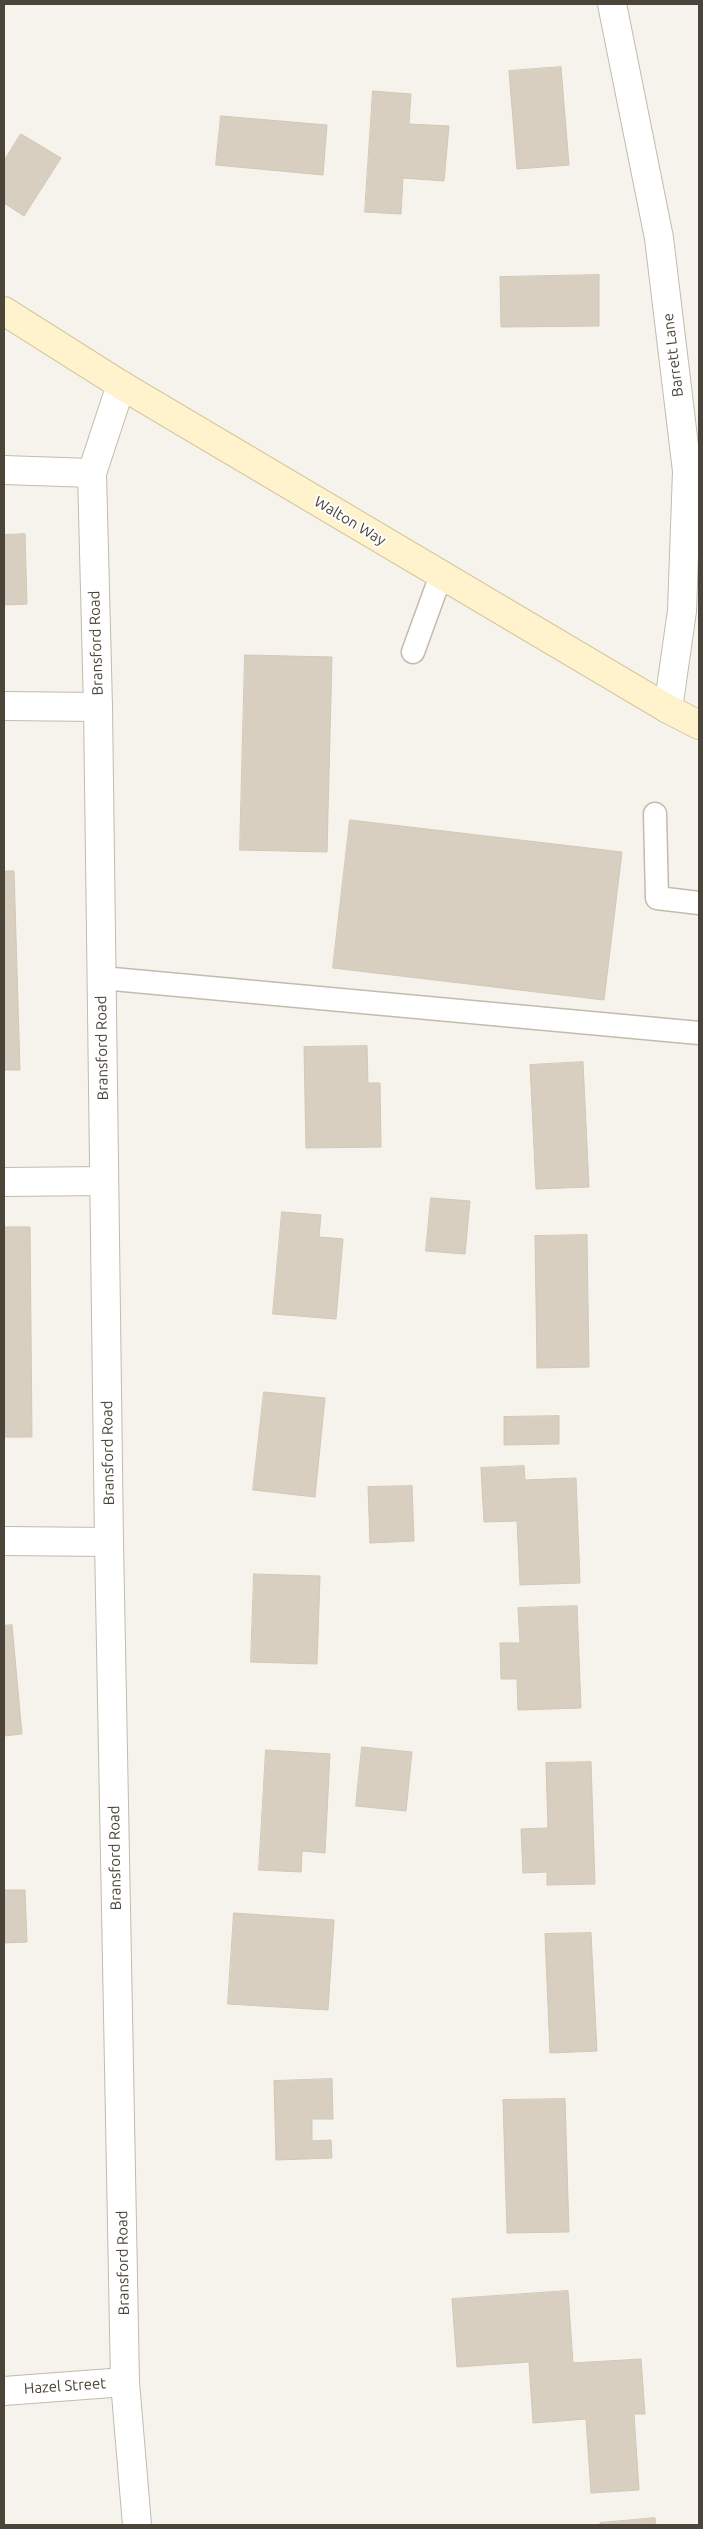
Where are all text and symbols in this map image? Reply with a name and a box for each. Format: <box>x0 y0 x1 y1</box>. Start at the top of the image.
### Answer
street label: Barrett Lane <box>659 312 687 398</box>
street label: Walton Way <box>311 493 389 549</box>
street label: Bransford Road <box>85 590 107 696</box>
street label: Bransford Road <box>92 995 112 1101</box>
street label: Bransford Road <box>98 1400 118 1506</box>
street label: Bransford Road <box>105 1805 125 1911</box>
street label: Bransford Road <box>113 2210 133 2316</box>
street label: Hazel Street <box>23 2374 107 2398</box>

